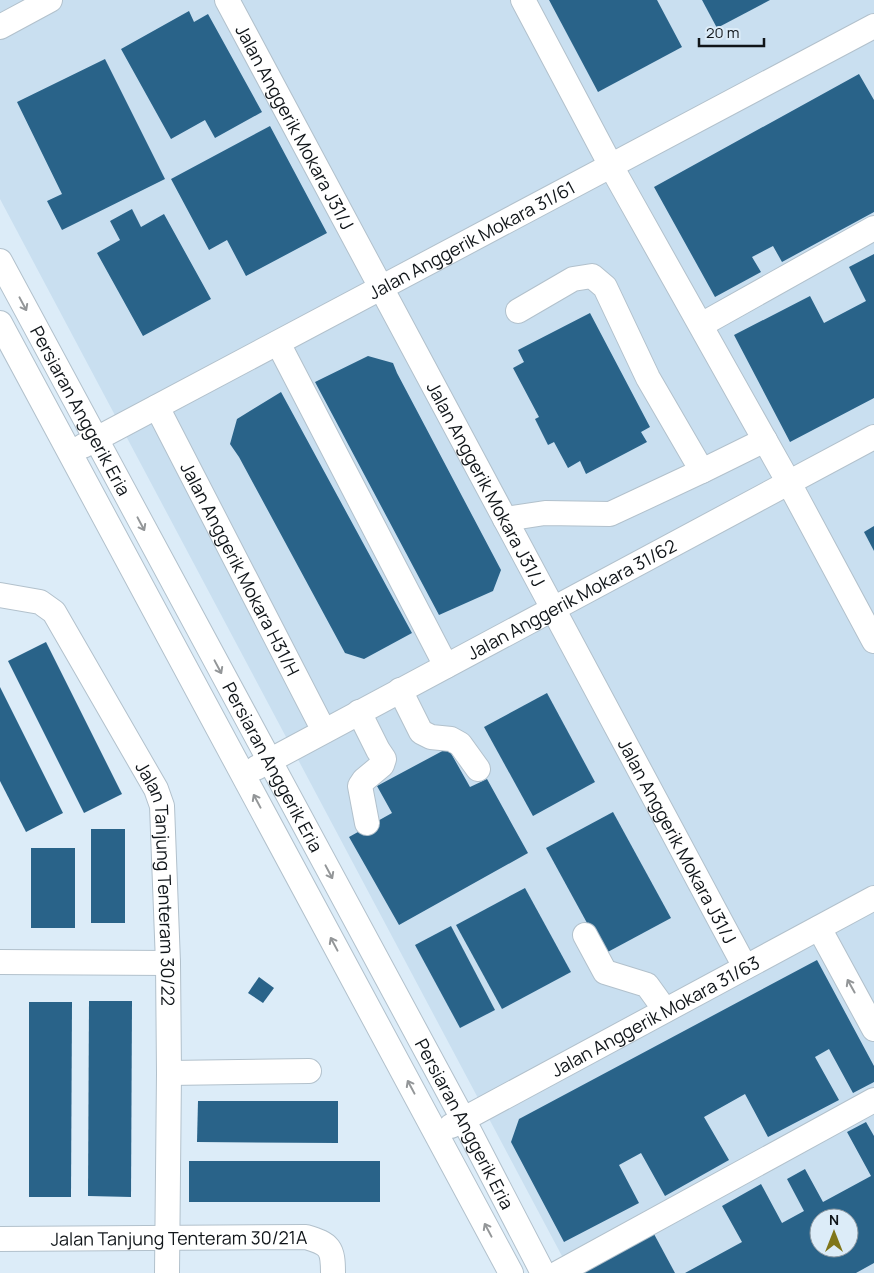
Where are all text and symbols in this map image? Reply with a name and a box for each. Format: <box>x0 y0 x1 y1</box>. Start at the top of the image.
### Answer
scale bar <box>699 15 764 47</box>
street label: Jalan Anggerik Mokara J31/J <box>230 20 360 234</box>
text: 20 m <box>706 22 739 43</box>
street label: Jalan Anggerik Mokara 31/61 <box>364 175 579 304</box>
one-way arrow <box>19 296 28 311</box>
street label: Persiaran Anggerik Eria <box>25 321 136 500</box>
street label: Jalan Anggerik Mokara J31/J <box>422 377 551 591</box>
street label: Jalan Anggerik Mokara H31/H <box>175 458 305 680</box>
one-way arrow <box>137 517 147 531</box>
street label: Jalan Anggerik Mokara 31/62 <box>463 533 680 665</box>
one-way arrow <box>214 660 224 674</box>
street label: Persiaran Anggerik Eria <box>217 678 329 856</box>
street label: Jalan Anggerik Mokara J31/J <box>613 734 742 948</box>
street label: Jalan Tanjung Tenteram 30/22 <box>130 757 180 1006</box>
one-way arrow <box>251 794 261 808</box>
one-way arrow <box>325 864 334 879</box>
one-way arrow <box>329 936 339 951</box>
street label: Jalan Anggerik Mokara 31/63 <box>547 950 764 1082</box>
one-way arrow <box>846 979 855 994</box>
street label: Persiaran Anggerik Eria <box>410 1034 520 1213</box>
one-way arrow <box>406 1080 415 1095</box>
north arrow <box>809 1208 859 1258</box>
text: N <box>829 1210 839 1229</box>
one-way arrow <box>482 1223 492 1238</box>
street label: Jalan Tanjung Tenteram 30/21A <box>51 1225 308 1251</box>

